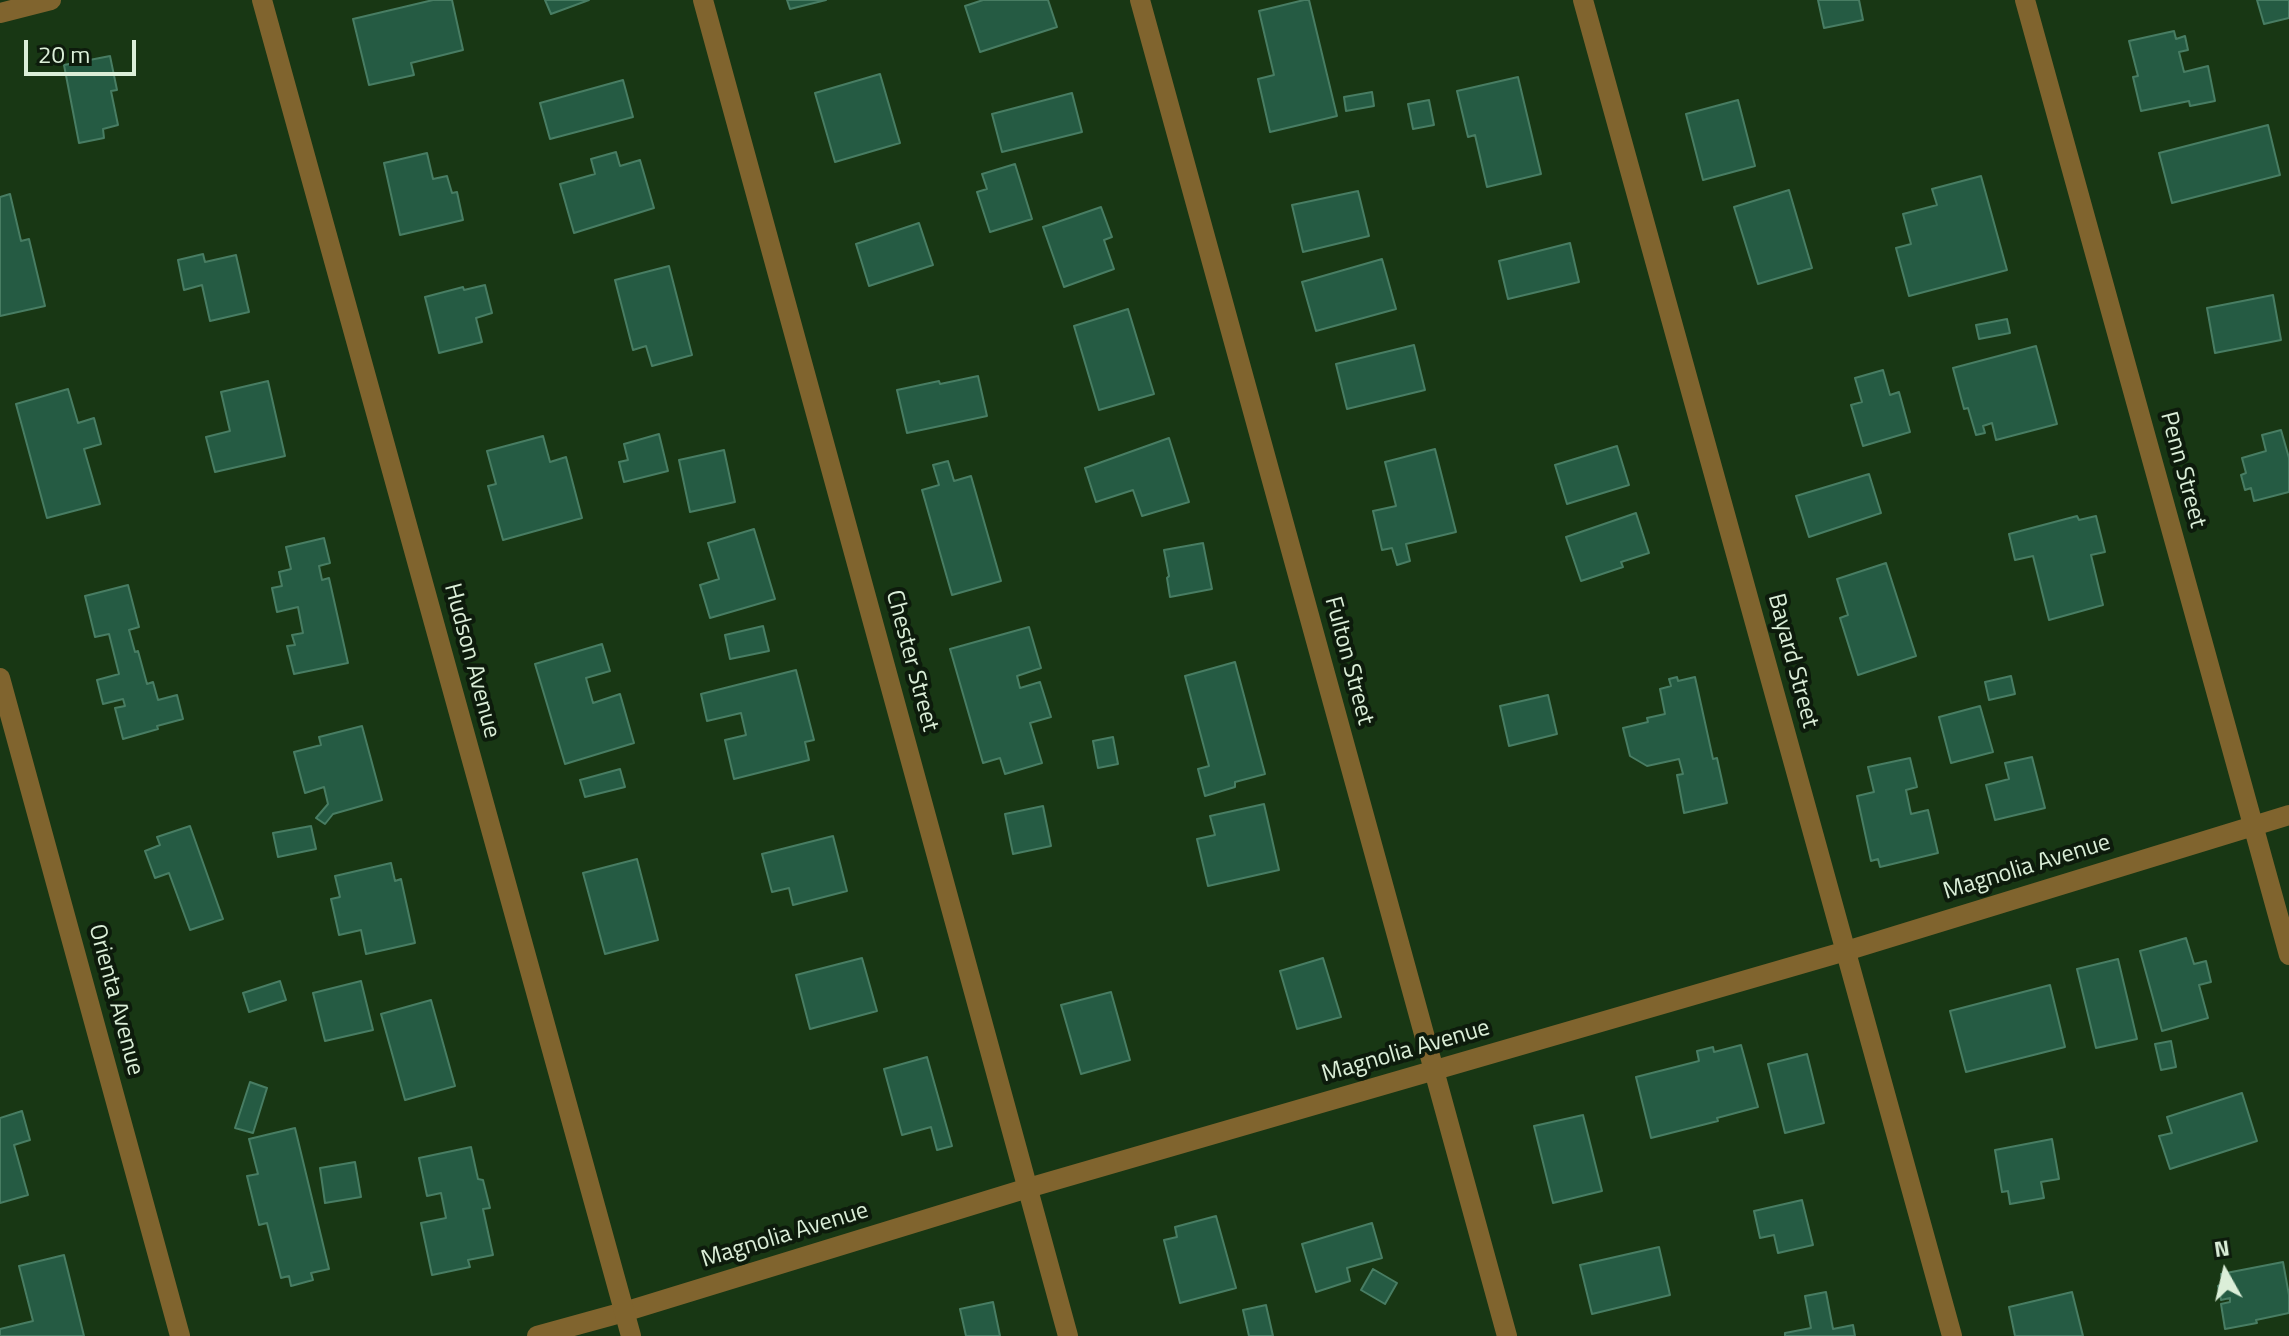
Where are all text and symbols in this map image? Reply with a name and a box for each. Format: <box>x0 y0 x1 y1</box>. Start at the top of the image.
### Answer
scale bar <box>28 24 140 74</box>
text: 20 m <box>38 36 90 72</box>
street label: Penn Street <box>2153 409 2211 531</box>
street label: Hudson Avenue <box>437 581 505 741</box>
street label: Chester Street <box>878 587 944 735</box>
street label: Bayard Street <box>1760 591 1824 731</box>
street label: Fulton Street <box>1317 594 1379 728</box>
street label: Magnolia Avenue <box>1940 829 2114 907</box>
street label: Orienta Avenue <box>81 921 149 1079</box>
street label: Magnolia Avenue <box>1319 1014 1493 1090</box>
street label: Magnolia Avenue <box>698 1197 872 1275</box>
text: N <box>2212 1230 2232 1266</box>
north arrow <box>2185 1232 2265 1312</box>

